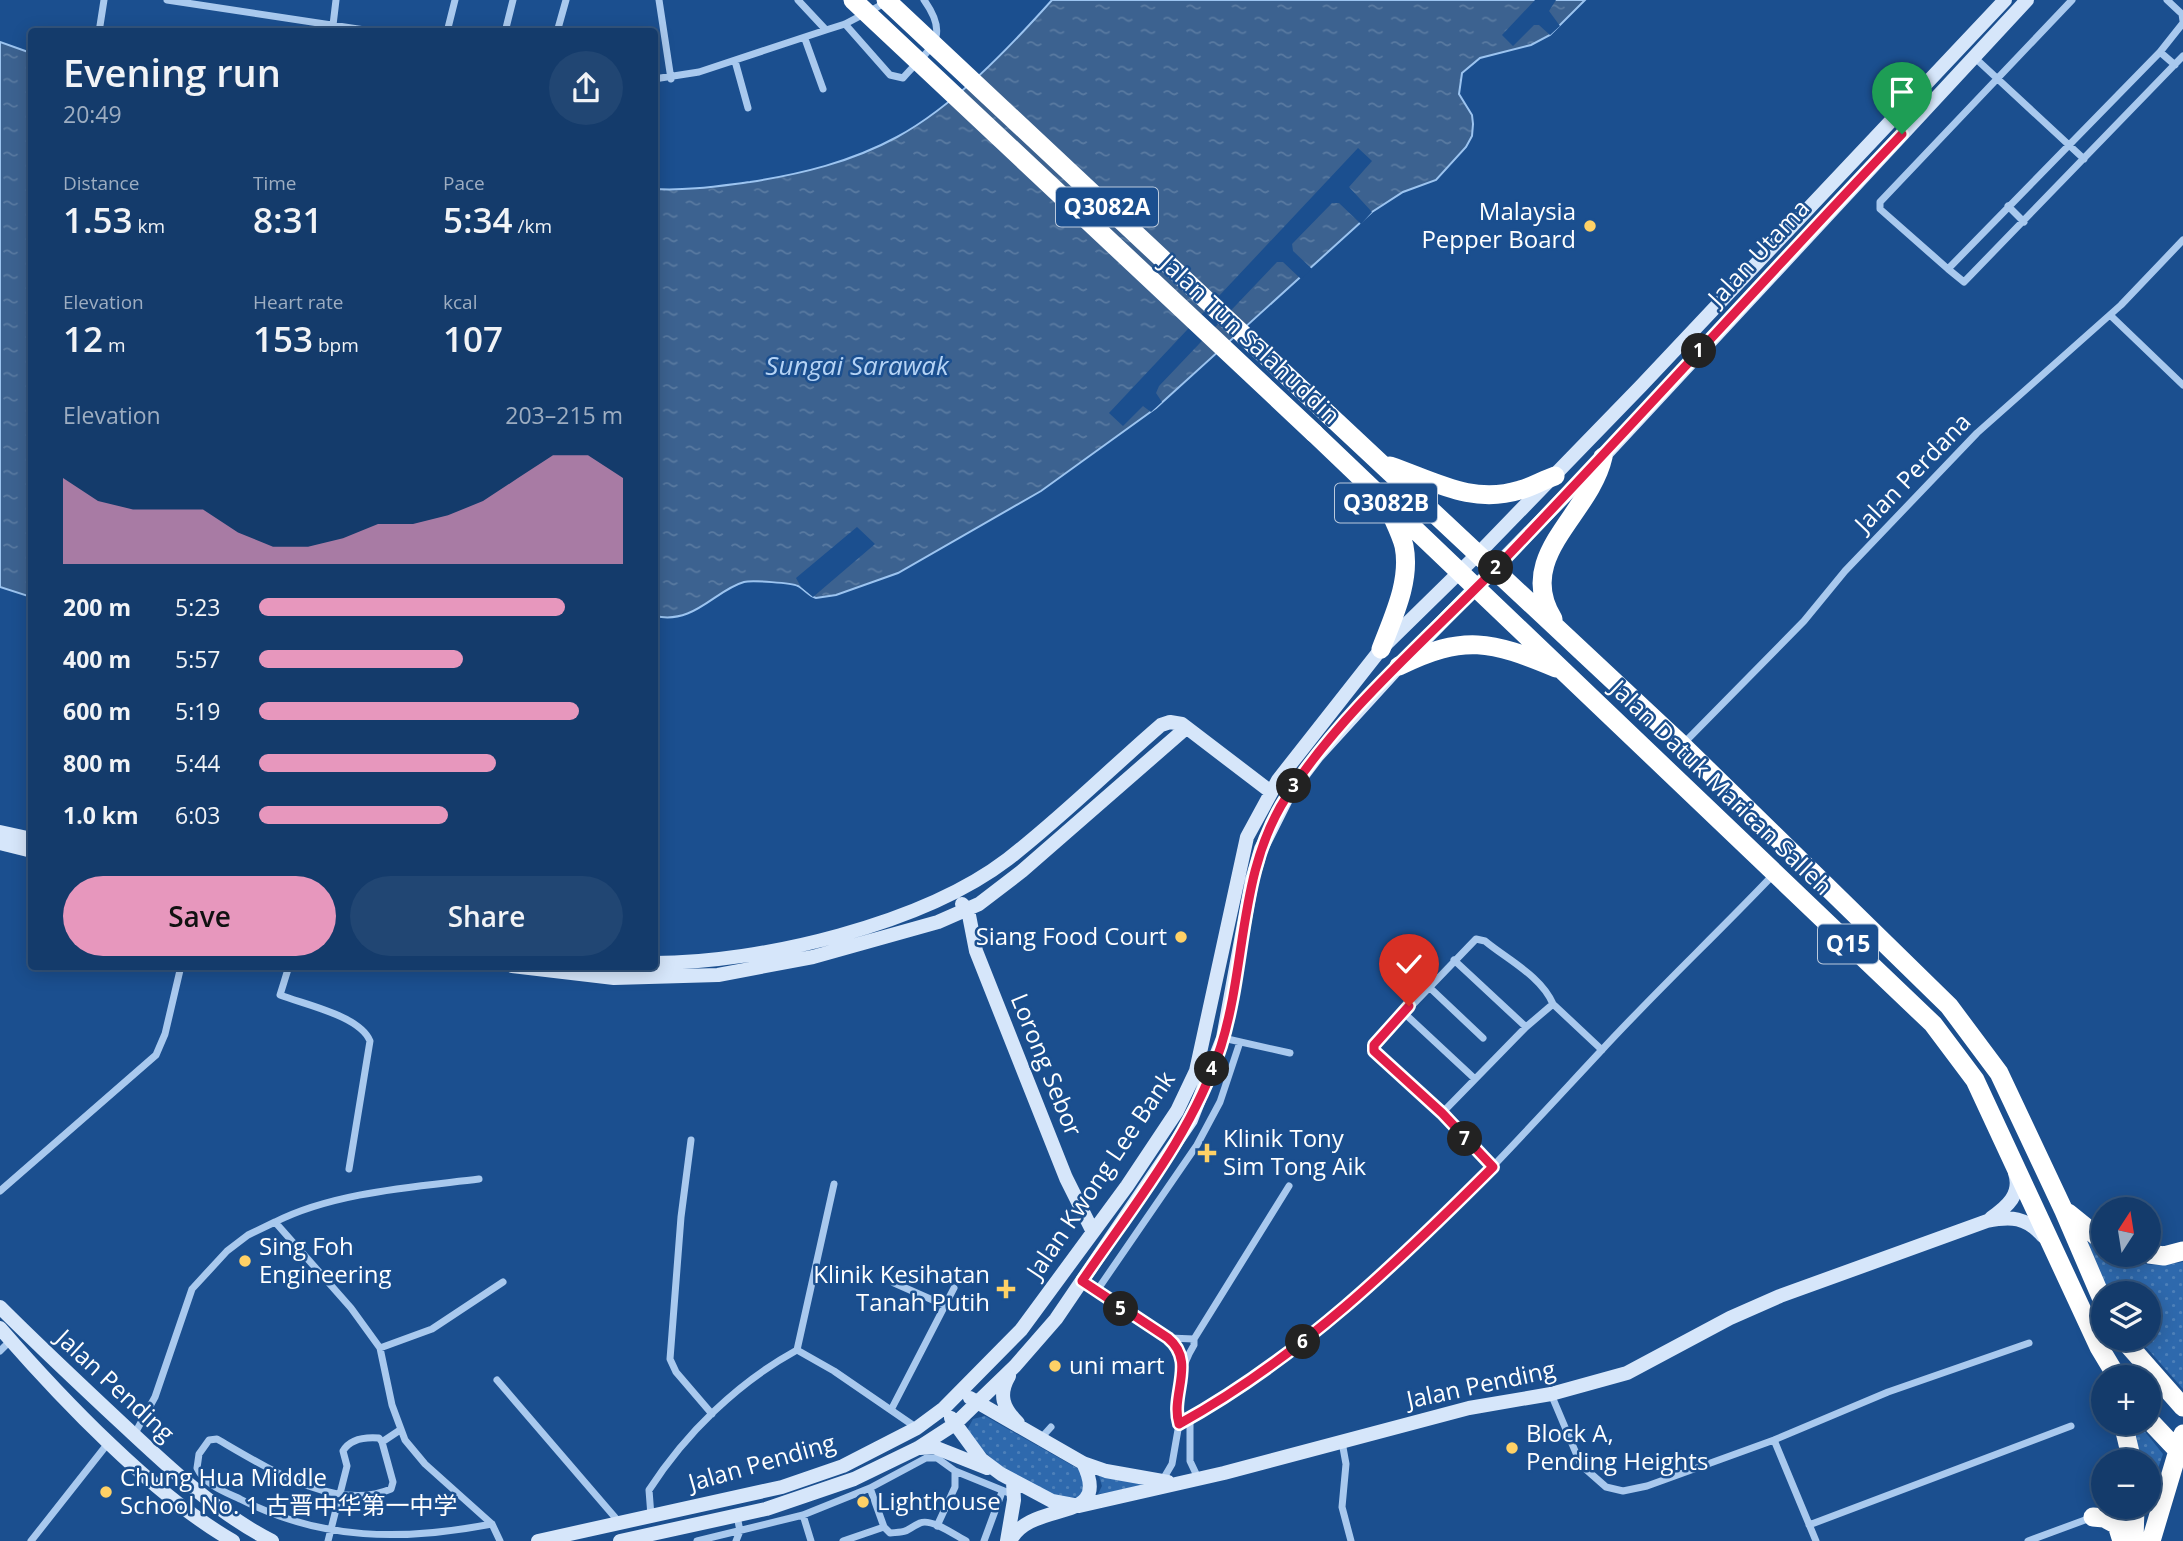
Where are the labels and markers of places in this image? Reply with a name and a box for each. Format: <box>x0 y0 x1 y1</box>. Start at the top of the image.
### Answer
pin <box>1872 62 1932 134</box>
place label: Malaysia Pepper Board <box>1421 194 1576 255</box>
marker: Malaysia Pepper Board <box>1582 218 1598 234</box>
pin: 1 <box>1682 334 1716 368</box>
pin: 2 <box>1478 550 1514 586</box>
pin: 3 <box>1276 768 1312 804</box>
place label: Siang Food Court <box>976 919 1167 952</box>
marker: Siang Food Court <box>1173 929 1189 945</box>
pin <box>1379 934 1439 1006</box>
pin: 4 <box>1194 1052 1230 1086</box>
place label: Klinik Tony Sim Tong Aik <box>1223 1121 1367 1182</box>
pin: 7 <box>1448 1122 1482 1156</box>
marker: Klinik Tony Sim Tong Aik <box>1197 1143 1217 1163</box>
place label: Sing Foh Engineering <box>259 1229 391 1290</box>
marker: Sing Foh Engineering <box>237 1253 253 1269</box>
place label: Klinik Kesihatan Tanah Putih <box>813 1257 990 1318</box>
marker: Klinik Kesihatan Tanah Putih <box>996 1279 1016 1299</box>
pin: 5 <box>1104 1292 1138 1326</box>
pin: 6 <box>1286 1324 1320 1360</box>
place label: uni mart <box>1069 1348 1165 1381</box>
marker: uni mart <box>1047 1358 1063 1374</box>
place label: Block A, Pending Heights <box>1526 1416 1708 1477</box>
marker: Block A, Pending Heights <box>1504 1440 1520 1456</box>
place label: Chung Hua Middle School No. 1 古晋中华第一中学 <box>120 1460 458 1521</box>
marker: Chung Hua Middle School No. 1 古晋中华第一中学 <box>98 1484 114 1500</box>
place label: Lighthouse <box>877 1484 1001 1517</box>
marker: Lighthouse <box>855 1494 871 1510</box>

